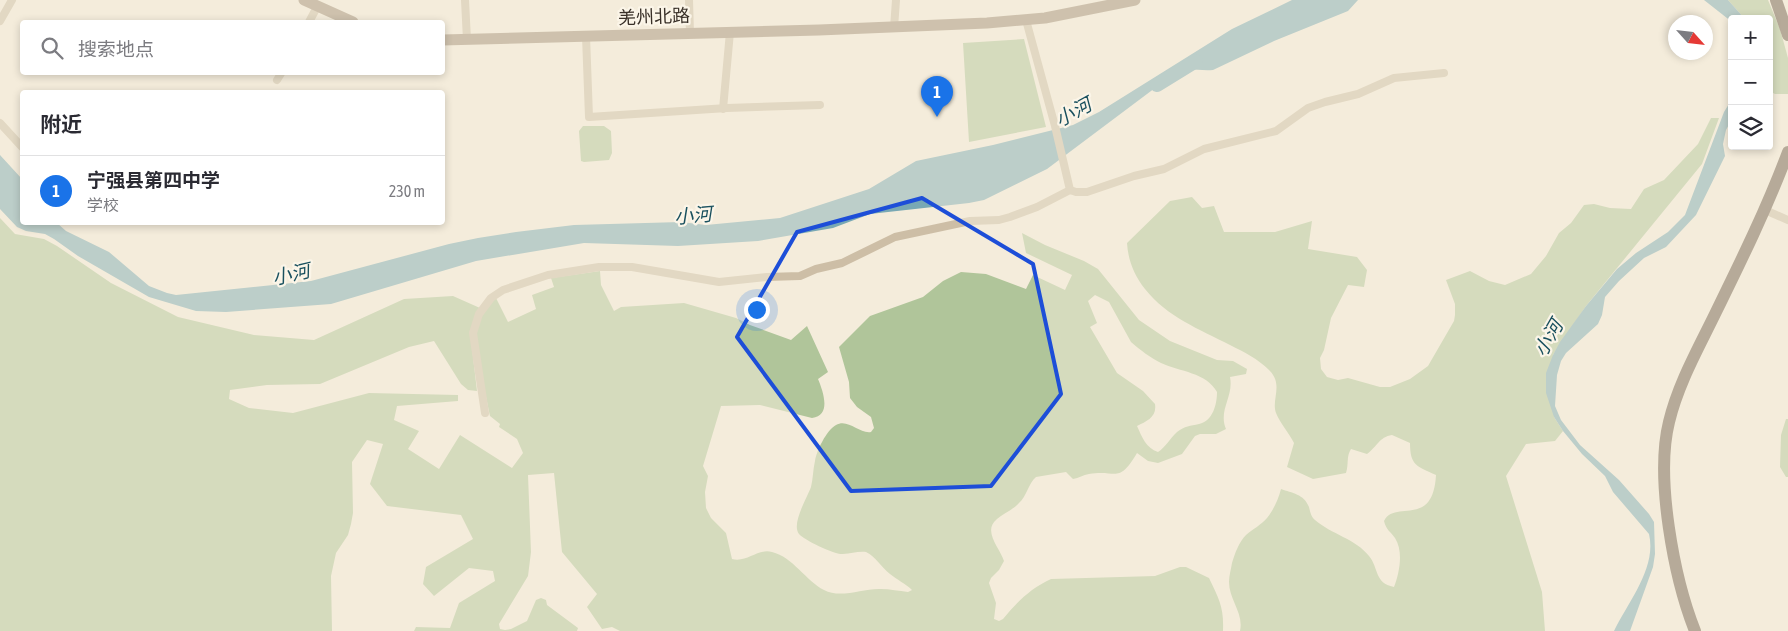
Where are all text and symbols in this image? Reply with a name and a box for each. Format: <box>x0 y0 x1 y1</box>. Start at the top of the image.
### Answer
street label: 羌州北路 <box>618 5 690 28</box>
north arrow <box>1668 15 1713 60</box>
map controls <box>1728 15 1773 150</box>
button: + <box>1728 15 1773 60</box>
search box <box>20 20 445 75</box>
icon: search <box>38 34 66 62</box>
text: 搜索地点 <box>78 38 154 60</box>
button: − <box>1728 60 1773 105</box>
pin: 1 <box>921 76 953 117</box>
water label: 小河 <box>1051 91 1098 131</box>
button: layers <box>1728 105 1773 150</box>
text: 附近 <box>40 112 82 136</box>
text: 宁强县第四中学 <box>87 169 220 191</box>
text: 1 <box>52 182 60 200</box>
text: 230 m <box>389 182 425 200</box>
text: 学校 <box>87 196 119 214</box>
water label: 小河 <box>673 202 717 228</box>
water label: 小河 <box>270 258 316 289</box>
your location <box>744 297 770 323</box>
water label: 小河 <box>1529 313 1569 360</box>

